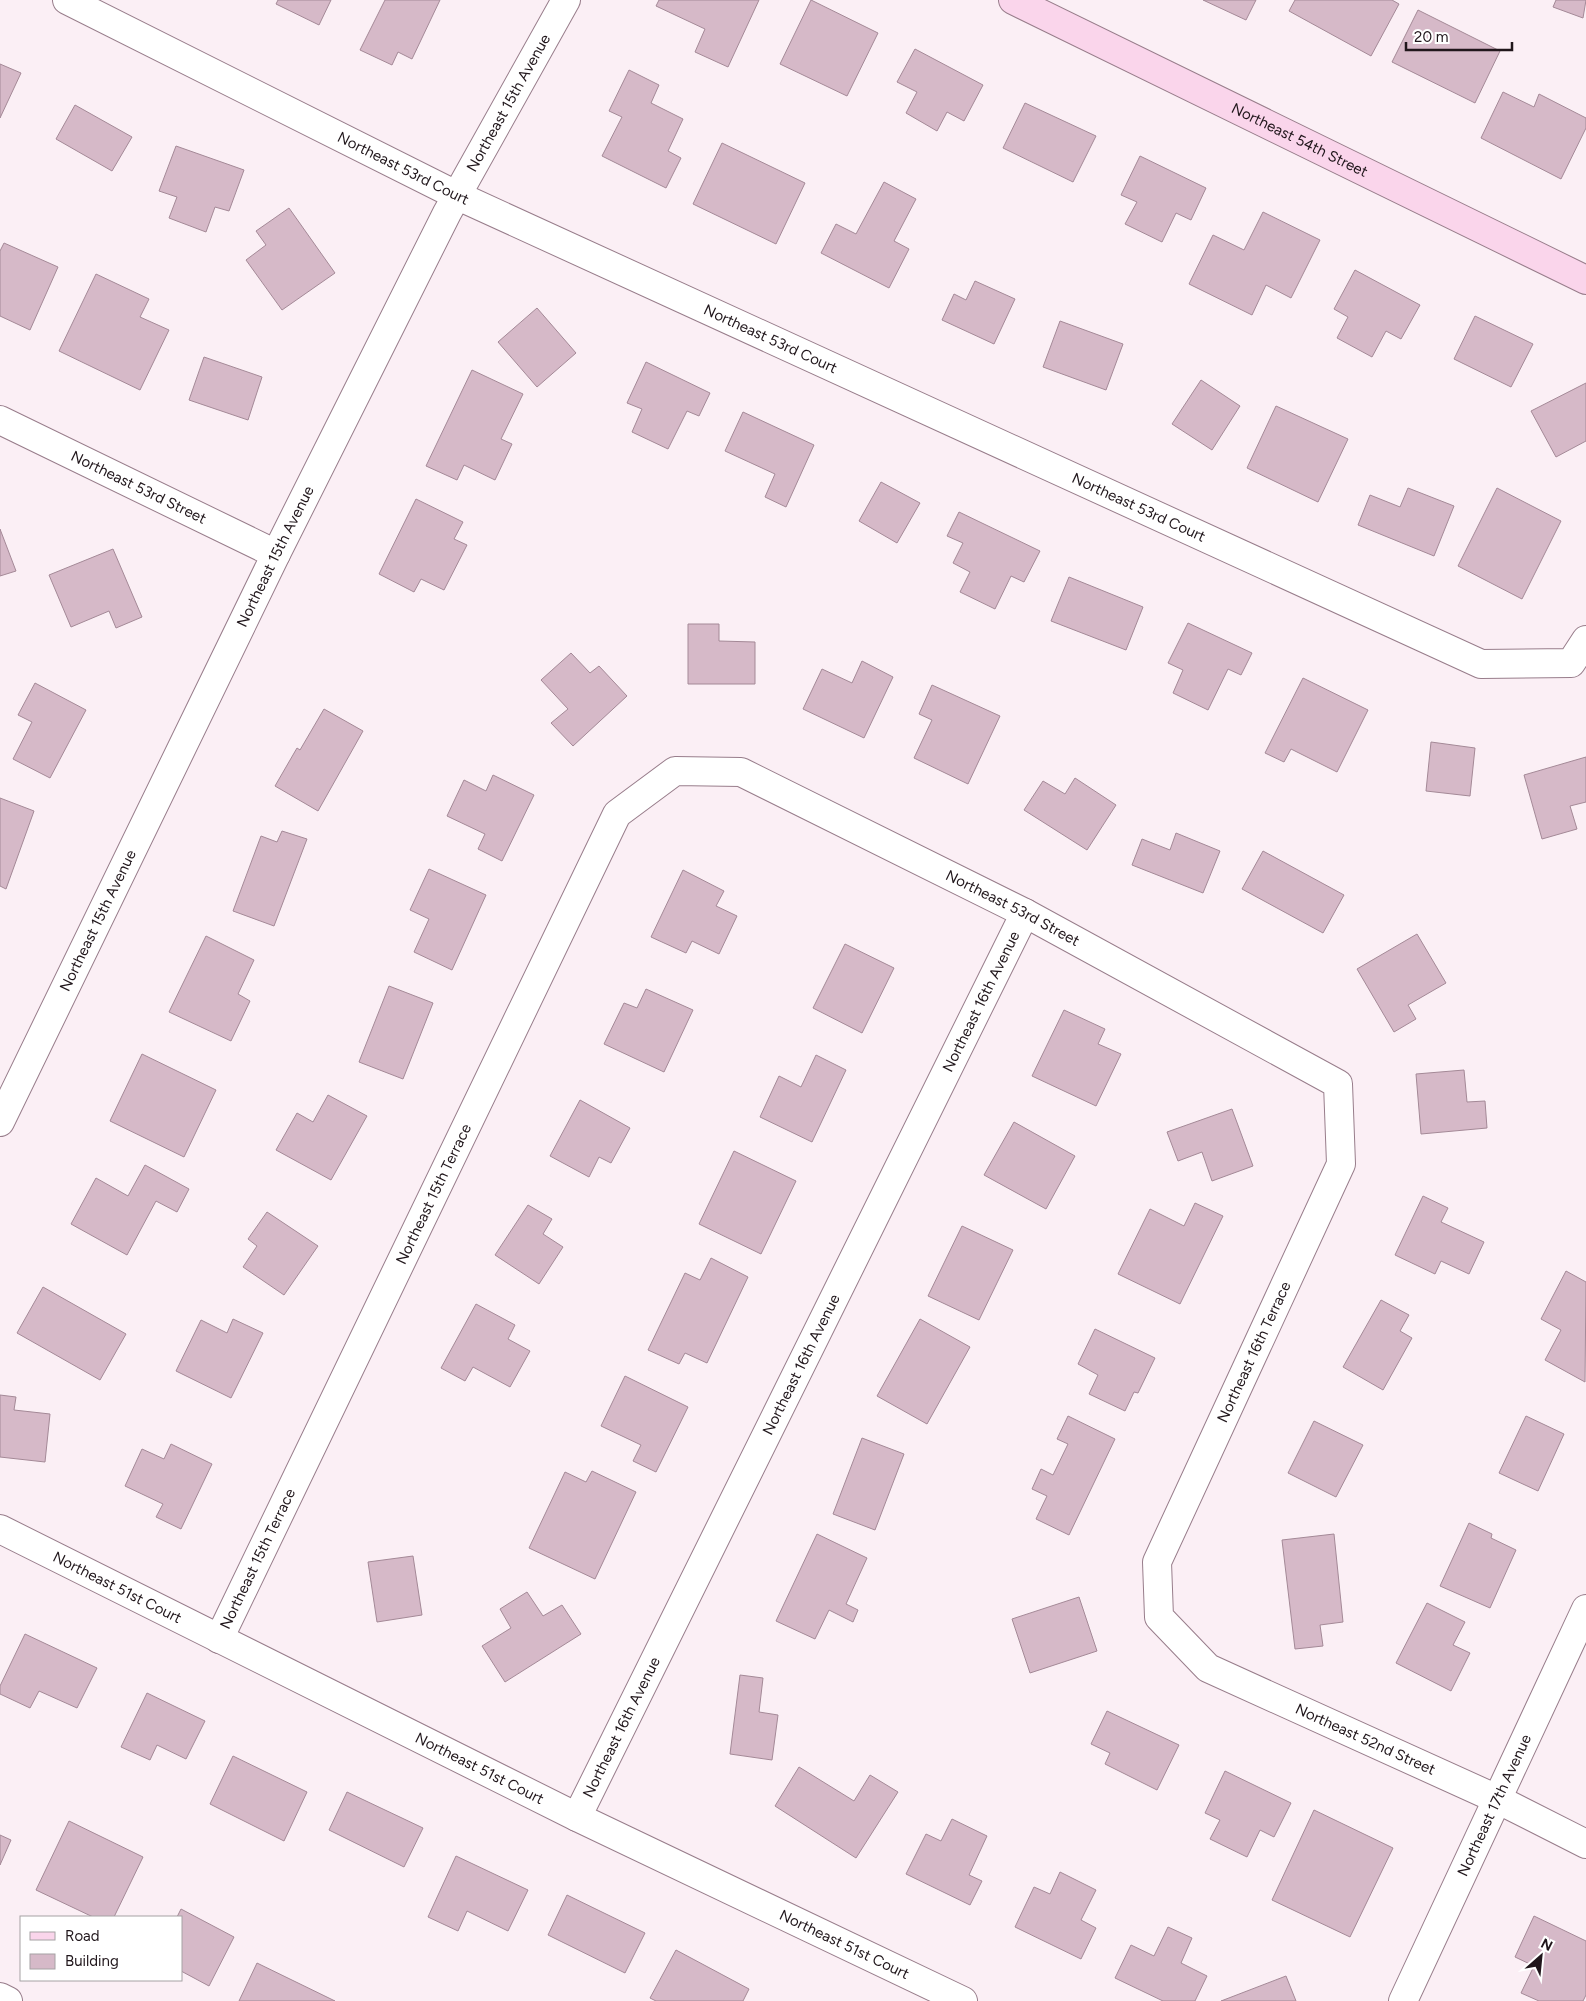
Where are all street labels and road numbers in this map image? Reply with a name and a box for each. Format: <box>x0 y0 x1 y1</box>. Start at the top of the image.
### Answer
street label: Northeast 15th Avenue <box>463 31 554 175</box>
street label: Northeast 54th Street <box>1229 99 1371 181</box>
street label: Northeast 53rd Court <box>334 128 472 209</box>
street label: Northeast 53rd Court <box>701 301 840 377</box>
street label: Northeast 53rd Street <box>68 447 209 528</box>
street label: Northeast 53rd Court <box>1069 469 1209 546</box>
street label: Northeast 15th Avenue <box>233 483 318 630</box>
street label: Northeast 15th Avenue <box>56 847 140 994</box>
street label: Northeast 53rd Street <box>943 866 1083 950</box>
street label: Northeast 16th Avenue <box>939 928 1024 1075</box>
street label: Northeast 15th Terrace <box>392 1121 475 1267</box>
street label: Northeast 16th Terrace <box>1213 1279 1295 1425</box>
street label: Northeast 16th Avenue <box>759 1291 844 1438</box>
street label: Northeast 15th Terrace <box>216 1486 299 1632</box>
street label: Northeast 51st Court <box>50 1548 185 1627</box>
street label: Northeast 16th Avenue <box>579 1654 664 1801</box>
street label: Northeast 52nd Street <box>1293 1700 1438 1779</box>
street label: Northeast 51st Court <box>412 1729 547 1808</box>
street label: Northeast 17th Avenue <box>1454 1731 1535 1879</box>
street label: Northeast 51st Court <box>777 1906 912 1983</box>

